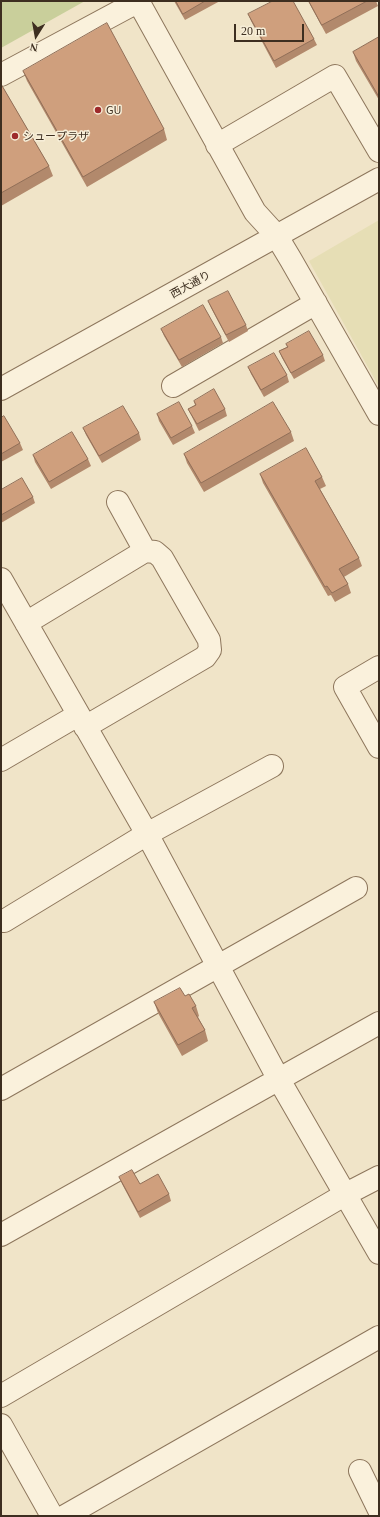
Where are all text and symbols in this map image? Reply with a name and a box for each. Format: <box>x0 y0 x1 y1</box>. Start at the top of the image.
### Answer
north arrow <box>16 16 56 56</box>
scale bar <box>236 16 306 42</box>
text: 20 m <box>241 24 265 38</box>
text: N <box>29 41 39 54</box>
place label: GU <box>106 103 122 117</box>
marker: GU <box>93 105 103 115</box>
place label: シュープラザ <box>23 129 89 143</box>
marker: シュープラザ <box>10 131 20 141</box>
street label: 西大通り <box>168 268 212 300</box>

